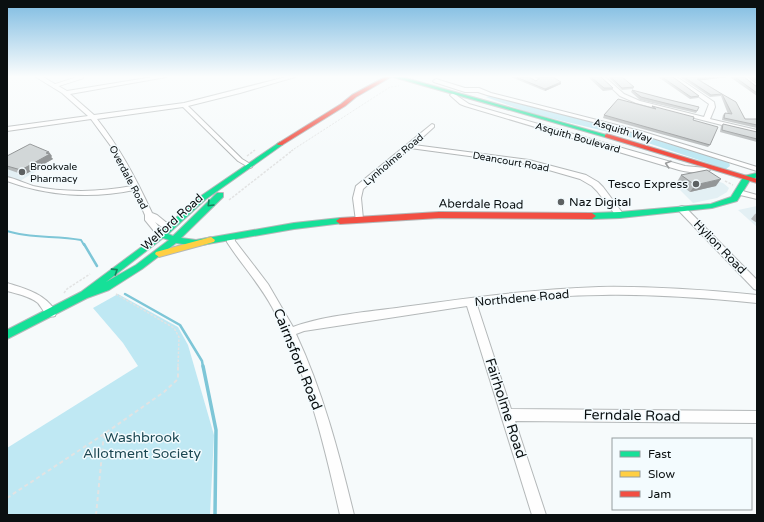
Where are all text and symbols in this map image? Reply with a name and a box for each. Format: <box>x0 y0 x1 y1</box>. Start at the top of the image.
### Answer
street label: Asquith Way <box>592 116 654 146</box>
street label: Asquith Boulevard <box>534 120 622 156</box>
street label: Lynholme Road <box>361 131 426 188</box>
street label: Overdale Road <box>106 144 150 211</box>
street label: Deancourt Road <box>472 149 550 175</box>
one-way arrow <box>665 160 672 168</box>
place label: Brookvale Pharmacy <box>30 161 78 185</box>
marker: Brookvale Pharmacy <box>17 167 27 177</box>
place label: Tesco Express <box>608 177 688 191</box>
marker: Tesco Express <box>691 179 701 189</box>
street label: Welford Road <box>138 191 206 253</box>
place label: Naz Digital <box>569 195 631 209</box>
street label: Aberdale Road <box>438 196 524 212</box>
marker: Naz Digital <box>556 197 566 207</box>
one-way arrow <box>207 199 215 207</box>
street label: Hylion Road <box>691 217 749 277</box>
one-way arrow <box>110 269 117 276</box>
street label: Northdene Road <box>474 287 570 309</box>
street label: Cairnsford Road <box>269 306 326 412</box>
street label: Fairholme Road <box>481 356 530 460</box>
street label: Ferndale Road <box>583 406 680 425</box>
park label: Washbrook Allotment Society <box>83 429 202 462</box>
legend <box>612 438 752 510</box>
text: Fast <box>648 447 672 461</box>
text: Slow <box>648 467 675 481</box>
text: Jam <box>648 487 671 501</box>

